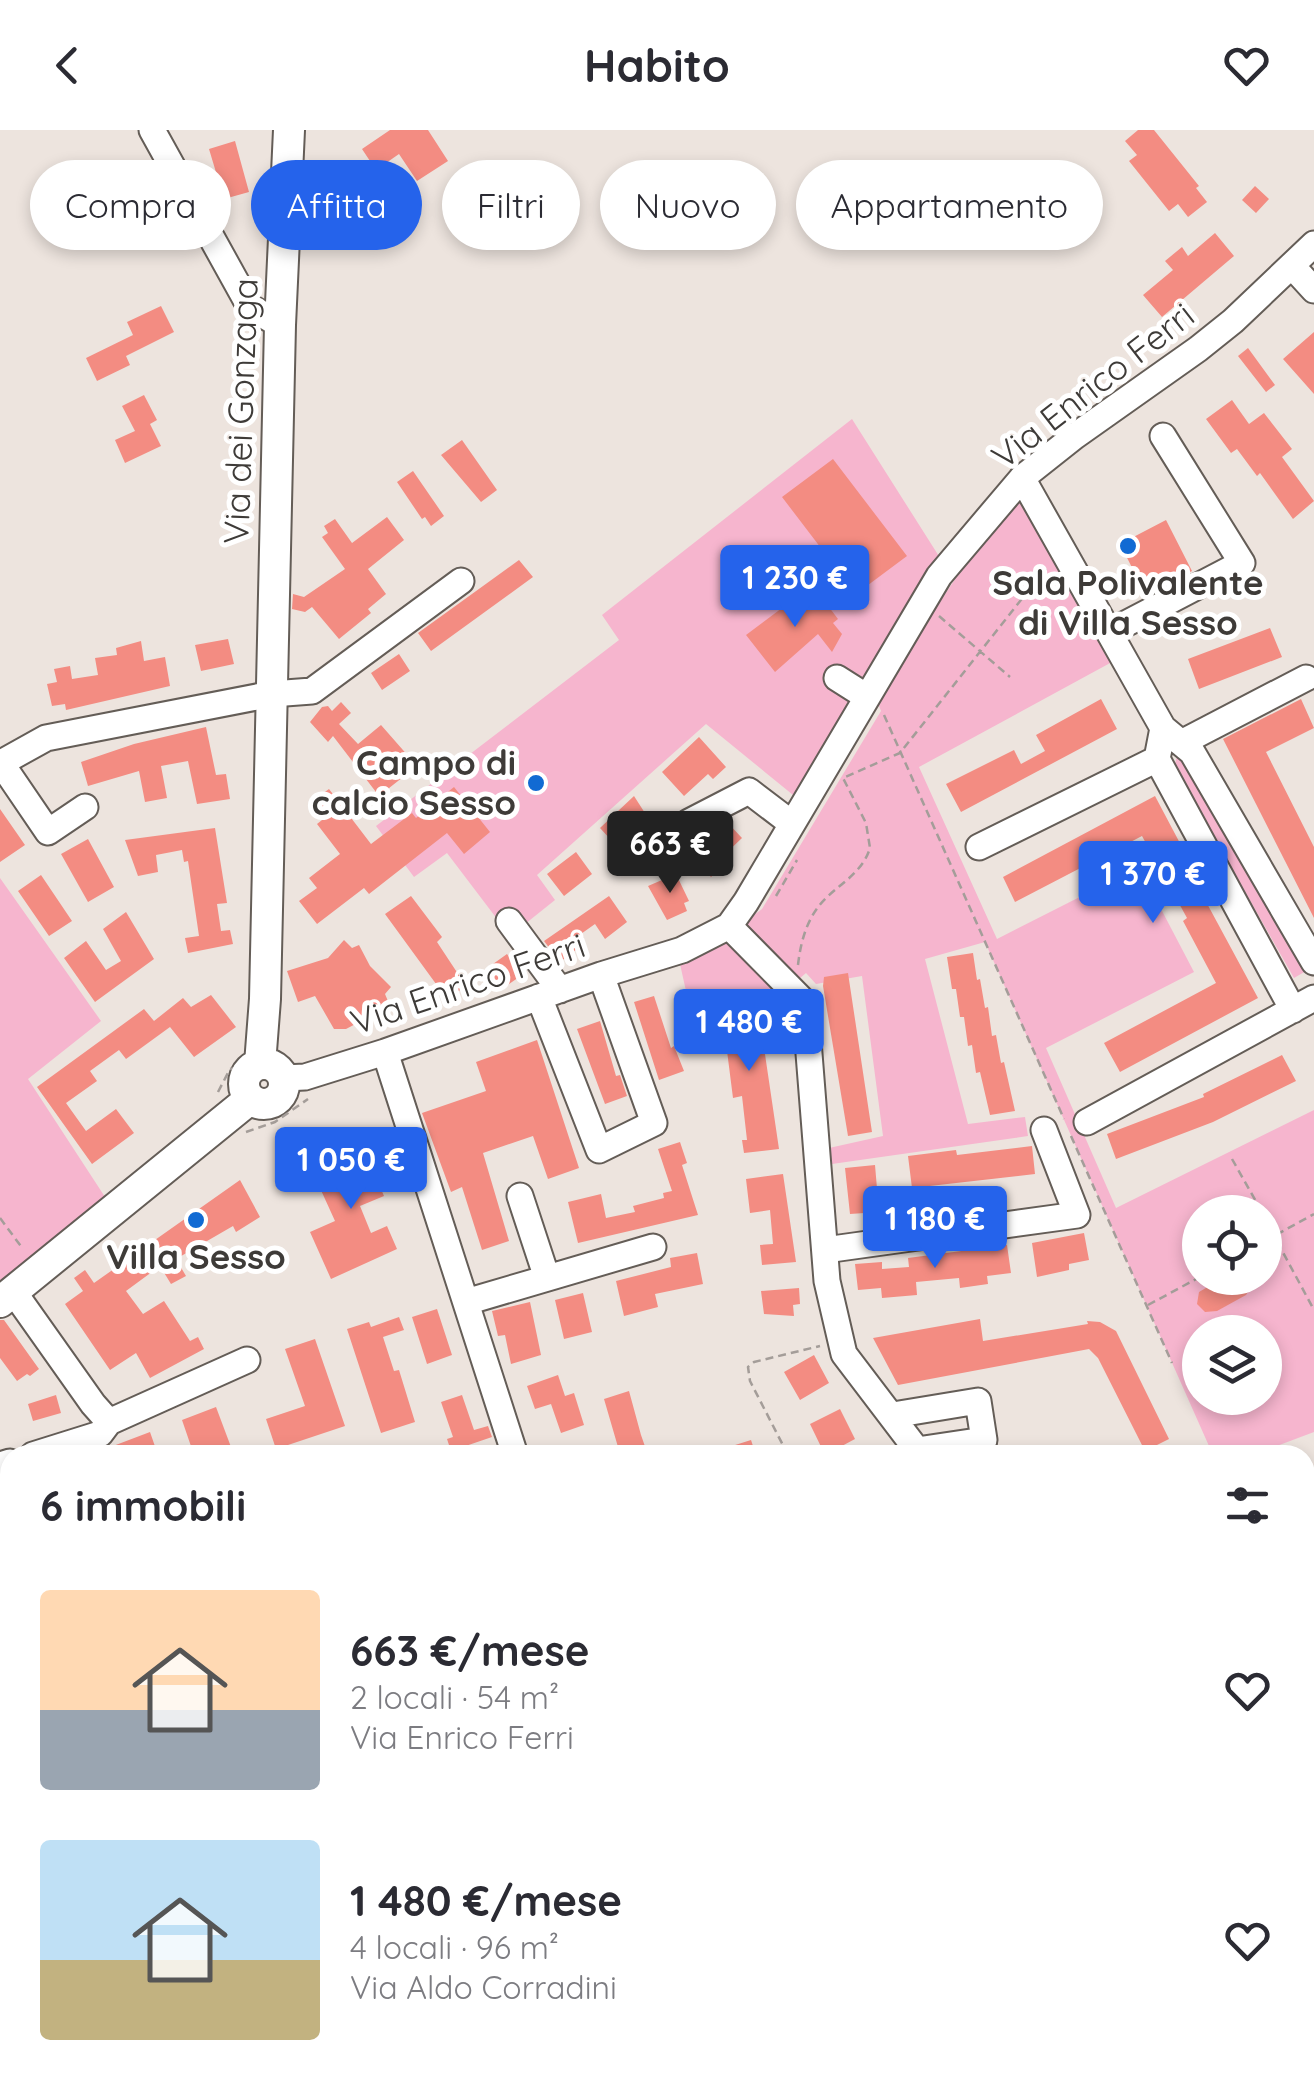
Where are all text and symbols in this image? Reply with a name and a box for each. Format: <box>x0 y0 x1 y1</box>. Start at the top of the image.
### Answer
text: Habito <box>584 37 730 93</box>
icon: back <box>40 38 95 93</box>
icon: heart <box>1219 38 1274 93</box>
chip: Compra <box>30 160 231 250</box>
chip: Affitta <box>251 160 422 250</box>
chip: Filtri <box>442 160 580 250</box>
chip: Nuovo <box>600 160 776 250</box>
chip: Appartamento <box>796 160 1103 250</box>
street label: Via dei Gonzaga <box>213 277 267 545</box>
street label: Via Enrico Ferri <box>982 292 1202 478</box>
marker: Sala Polivalente di Villa Sesso <box>1117 535 1139 557</box>
pin: 1 230 € <box>703 545 887 630</box>
text: 1 230 € <box>742 557 848 597</box>
place label: Sala Polivalente di Villa Sesso <box>992 560 1264 644</box>
place label: Campo di calcio Sesso <box>311 740 516 824</box>
marker: Campo di calcio Sesso <box>525 772 547 794</box>
pin: 663 € <box>600 811 740 896</box>
text: 663 € <box>629 823 711 863</box>
pin: 1 370 € <box>1061 841 1245 926</box>
text: 1 370 € <box>1101 853 1205 893</box>
street label: Via Enrico Ferri <box>345 922 591 1044</box>
pin: 1 480 € <box>657 989 841 1074</box>
text: 1 480 € <box>696 1001 802 1041</box>
pin: 1 050 € <box>259 1127 443 1212</box>
text: 1 050 € <box>297 1139 405 1179</box>
pin: 1 180 € <box>843 1186 1027 1271</box>
map controls <box>1182 1195 1282 1415</box>
button: locate <box>1182 1195 1282 1295</box>
text: 1 180 € <box>885 1198 985 1238</box>
marker: Villa Sesso <box>185 1209 207 1231</box>
place label: Villa Sesso <box>106 1234 286 1278</box>
button: layers <box>1182 1315 1282 1415</box>
icon: filters <box>1220 1478 1275 1533</box>
text: 6 immobili <box>40 1479 246 1532</box>
text: 663 €/mese <box>350 1624 589 1677</box>
icon: home <box>120 1630 240 1750</box>
icon: heart <box>1220 1663 1275 1718</box>
text: 2 locali · 54 m² <box>350 1677 559 1717</box>
text: Via Enrico Ferri <box>350 1717 574 1757</box>
text: 1 480 €/mese <box>350 1874 622 1927</box>
icon: home <box>120 1880 240 2000</box>
icon: heart <box>1220 1913 1275 1968</box>
text: 4 locali · 96 m² <box>350 1927 559 1967</box>
text: Via Aldo Corradini <box>350 1967 617 2007</box>

